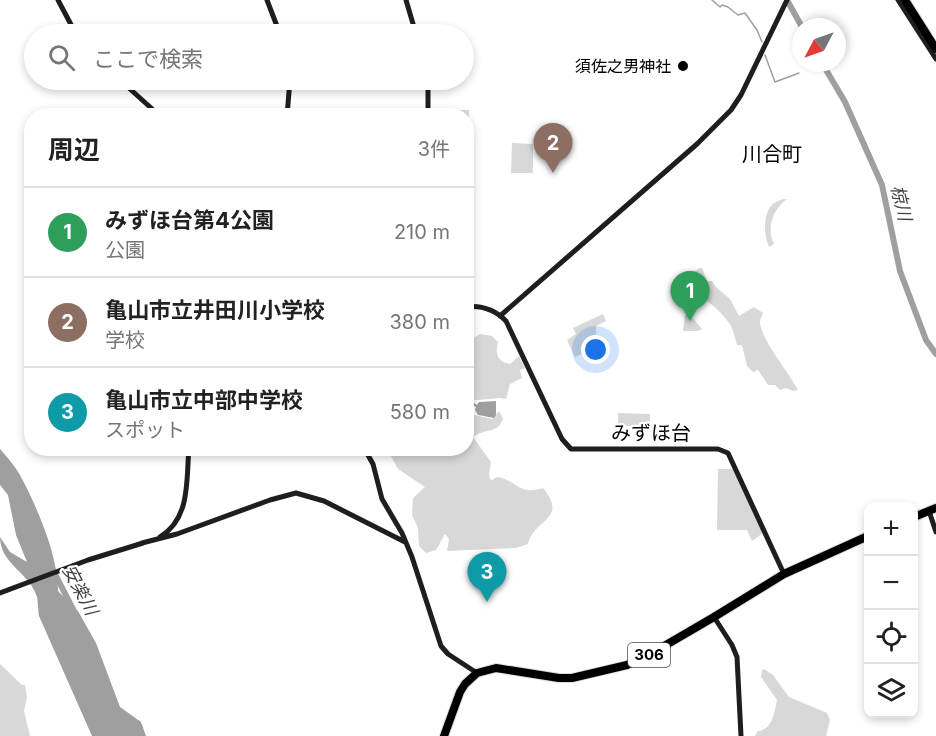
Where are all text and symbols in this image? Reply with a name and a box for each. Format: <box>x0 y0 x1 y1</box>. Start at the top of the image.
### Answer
north arrow <box>792 18 846 72</box>
search box <box>24 24 474 90</box>
icon: search <box>45 41 78 74</box>
text: ここで検索 <box>93 46 203 72</box>
place label: 須佐之男神社 <box>575 56 671 76</box>
marker: 須佐之男神社 <box>676 59 690 73</box>
pin: 2 <box>534 124 572 173</box>
text: 周辺 <box>48 134 100 165</box>
text: 3件 <box>418 137 450 161</box>
district label: 川合町 <box>742 142 802 166</box>
water label: 椋川 <box>887 183 916 225</box>
text: みずほ台第4公園 <box>105 207 274 233</box>
text: 1 <box>63 220 72 244</box>
text: 210 m <box>394 220 450 244</box>
text: 公園 <box>105 238 145 262</box>
pin: 1 <box>670 272 710 321</box>
text: 亀山市立井田川小学校 <box>105 297 325 323</box>
text: 2 <box>61 310 74 334</box>
text: 380 m <box>390 310 450 334</box>
text: 学校 <box>105 328 145 352</box>
your location <box>581 335 610 364</box>
text: 亀山市立中部中学校 <box>105 387 303 413</box>
text: 3 <box>61 400 74 424</box>
text: 580 m <box>390 400 450 424</box>
text: スポット <box>105 418 185 442</box>
district label: みずほ台 <box>611 421 691 445</box>
map controls <box>864 502 918 718</box>
button: + <box>864 502 918 556</box>
pin: 3 <box>468 552 506 602</box>
button: − <box>864 556 918 610</box>
water label: 安楽川 <box>58 561 103 620</box>
button: locate <box>864 610 918 664</box>
road number: 306 <box>628 643 670 667</box>
button: layers <box>864 664 918 718</box>

